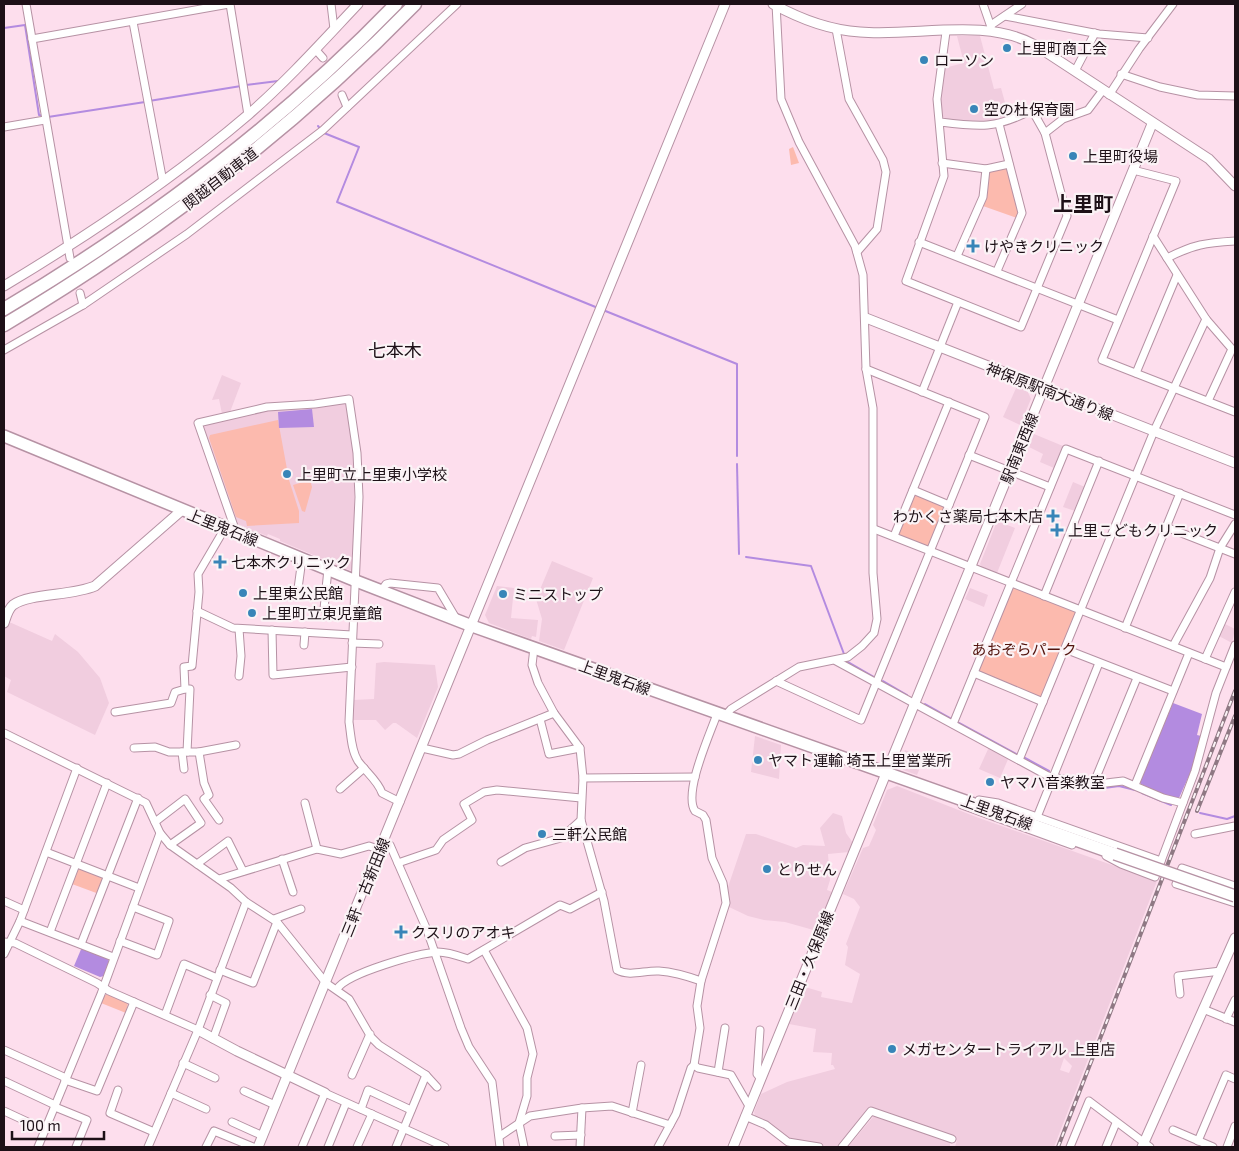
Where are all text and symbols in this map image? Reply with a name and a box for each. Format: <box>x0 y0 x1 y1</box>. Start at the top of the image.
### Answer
place label: 上里町商工会 <box>1017 39 1107 57</box>
marker: 上里町商工会 <box>1001 42 1013 54</box>
place label: ローソン <box>934 51 994 69</box>
marker: ローソン <box>918 54 930 66</box>
place label: 空の杜保育園 <box>984 100 1074 118</box>
marker: 空の杜保育園 <box>968 103 980 115</box>
street label: 関越自動車道 <box>179 143 261 213</box>
place label: 上里町役場 <box>1083 147 1158 165</box>
marker: 上里町役場 <box>1067 150 1079 162</box>
district label: 上里町 <box>1053 191 1113 215</box>
place label: けやきクリニック <box>984 237 1104 255</box>
marker: けやきクリニック <box>966 239 980 253</box>
district label: 七本木 <box>368 339 422 361</box>
street label: 神保原駅南大通り線 <box>984 358 1116 424</box>
street label: 駅南東西線 <box>997 410 1041 486</box>
place label: 上里町立上里東小学校 <box>297 465 447 483</box>
marker: 上里町立上里東小学校 <box>281 468 293 480</box>
street label: 上里鬼石線 <box>185 505 261 549</box>
place label: わかくさ薬局七本木店 <box>893 507 1043 525</box>
marker: わかくさ薬局七本木店 <box>1047 510 1059 522</box>
place label: 上里こどもクリニック <box>1068 521 1218 539</box>
marker: 上里こどもクリニック <box>1050 523 1064 537</box>
place label: 七本木クリニック <box>231 553 351 571</box>
marker: 七本木クリニック <box>213 555 227 569</box>
place label: 上里東公民館 <box>253 584 343 602</box>
place label: ミニストップ <box>513 585 603 603</box>
marker: 上里東公民館 <box>237 587 249 599</box>
marker: ミニストップ <box>497 588 509 600</box>
place label: 上里町立東児童館 <box>262 604 382 622</box>
marker: 上里町立東児童館 <box>246 607 258 619</box>
park label: あおぞらパーク <box>971 640 1077 658</box>
street label: 上里鬼石線 <box>577 656 653 698</box>
place label: ヤマト運輸 埼玉上里営業所 <box>768 751 951 769</box>
marker: ヤマト運輸 埼玉上里営業所 <box>752 754 764 766</box>
place label: ヤマハ音楽教室 <box>1000 773 1105 791</box>
marker: ヤマハ音楽教室 <box>984 776 996 788</box>
street label: 上里鬼石線 <box>959 791 1035 833</box>
place label: 三軒公民館 <box>552 825 627 843</box>
marker: 三軒公民館 <box>536 828 548 840</box>
street label: 三軒・古新田線 <box>337 835 393 939</box>
place label: とりせん <box>777 860 837 878</box>
marker: とりせん <box>761 863 773 875</box>
street label: 三田・久保原線 <box>781 908 837 1012</box>
place label: クスリのアオキ <box>411 923 516 941</box>
marker: クスリのアオキ <box>395 926 407 938</box>
place label: メガセンタートライアル 上里店 <box>902 1040 1115 1058</box>
marker: メガセンタートライアル 上里店 <box>886 1043 898 1055</box>
scale bar <box>12 1108 105 1140</box>
text: 100 m <box>20 1116 61 1134</box>

